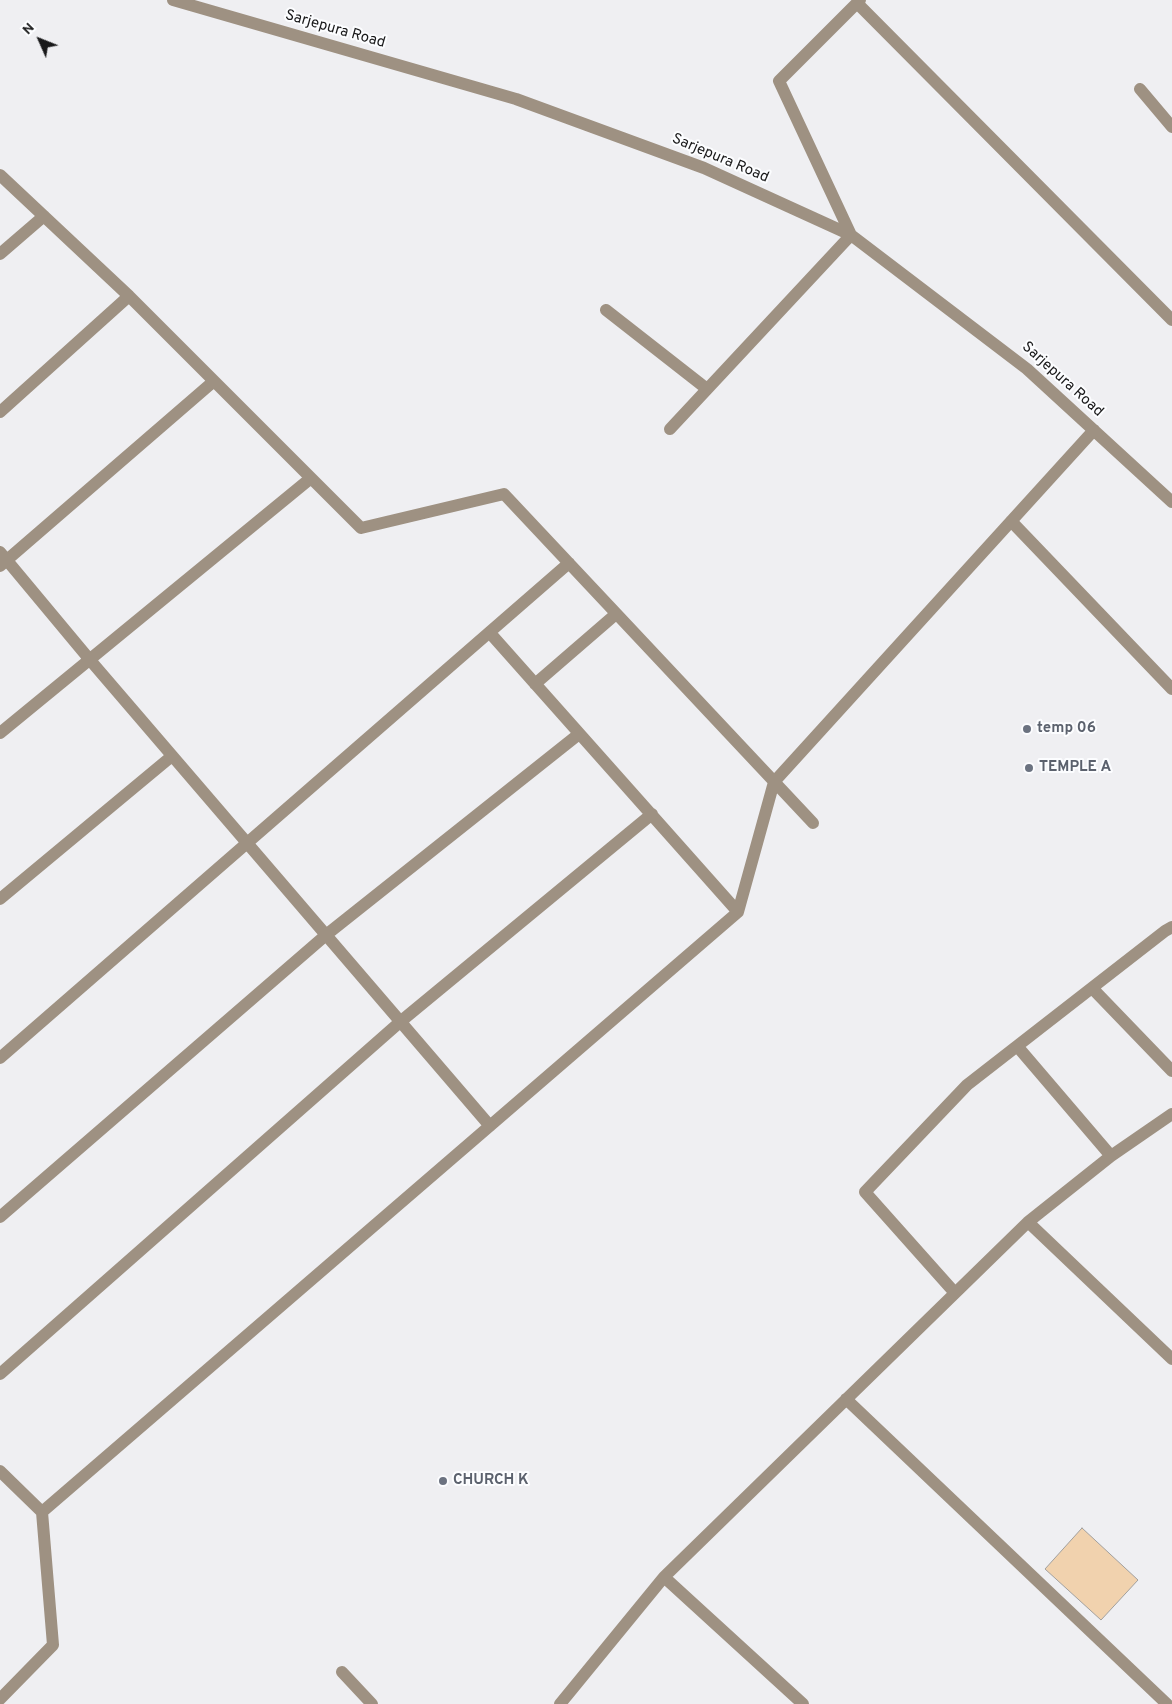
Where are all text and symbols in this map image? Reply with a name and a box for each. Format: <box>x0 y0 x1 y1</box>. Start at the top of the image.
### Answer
street label: Sarjepura Road <box>283 7 387 53</box>
north arrow <box>15 15 65 65</box>
text: N <box>19 20 38 39</box>
street label: Sarjepura Road <box>669 130 771 188</box>
street label: Sarjepura Road <box>1017 339 1107 421</box>
place label: temp 06 <box>1037 720 1096 738</box>
marker: temp 06 <box>1021 723 1033 735</box>
place label: TEMPLE A <box>1039 759 1111 777</box>
marker: TEMPLE A <box>1023 762 1035 774</box>
place label: CHURCH K <box>453 1472 529 1490</box>
marker: CHURCH K <box>437 1475 449 1487</box>

